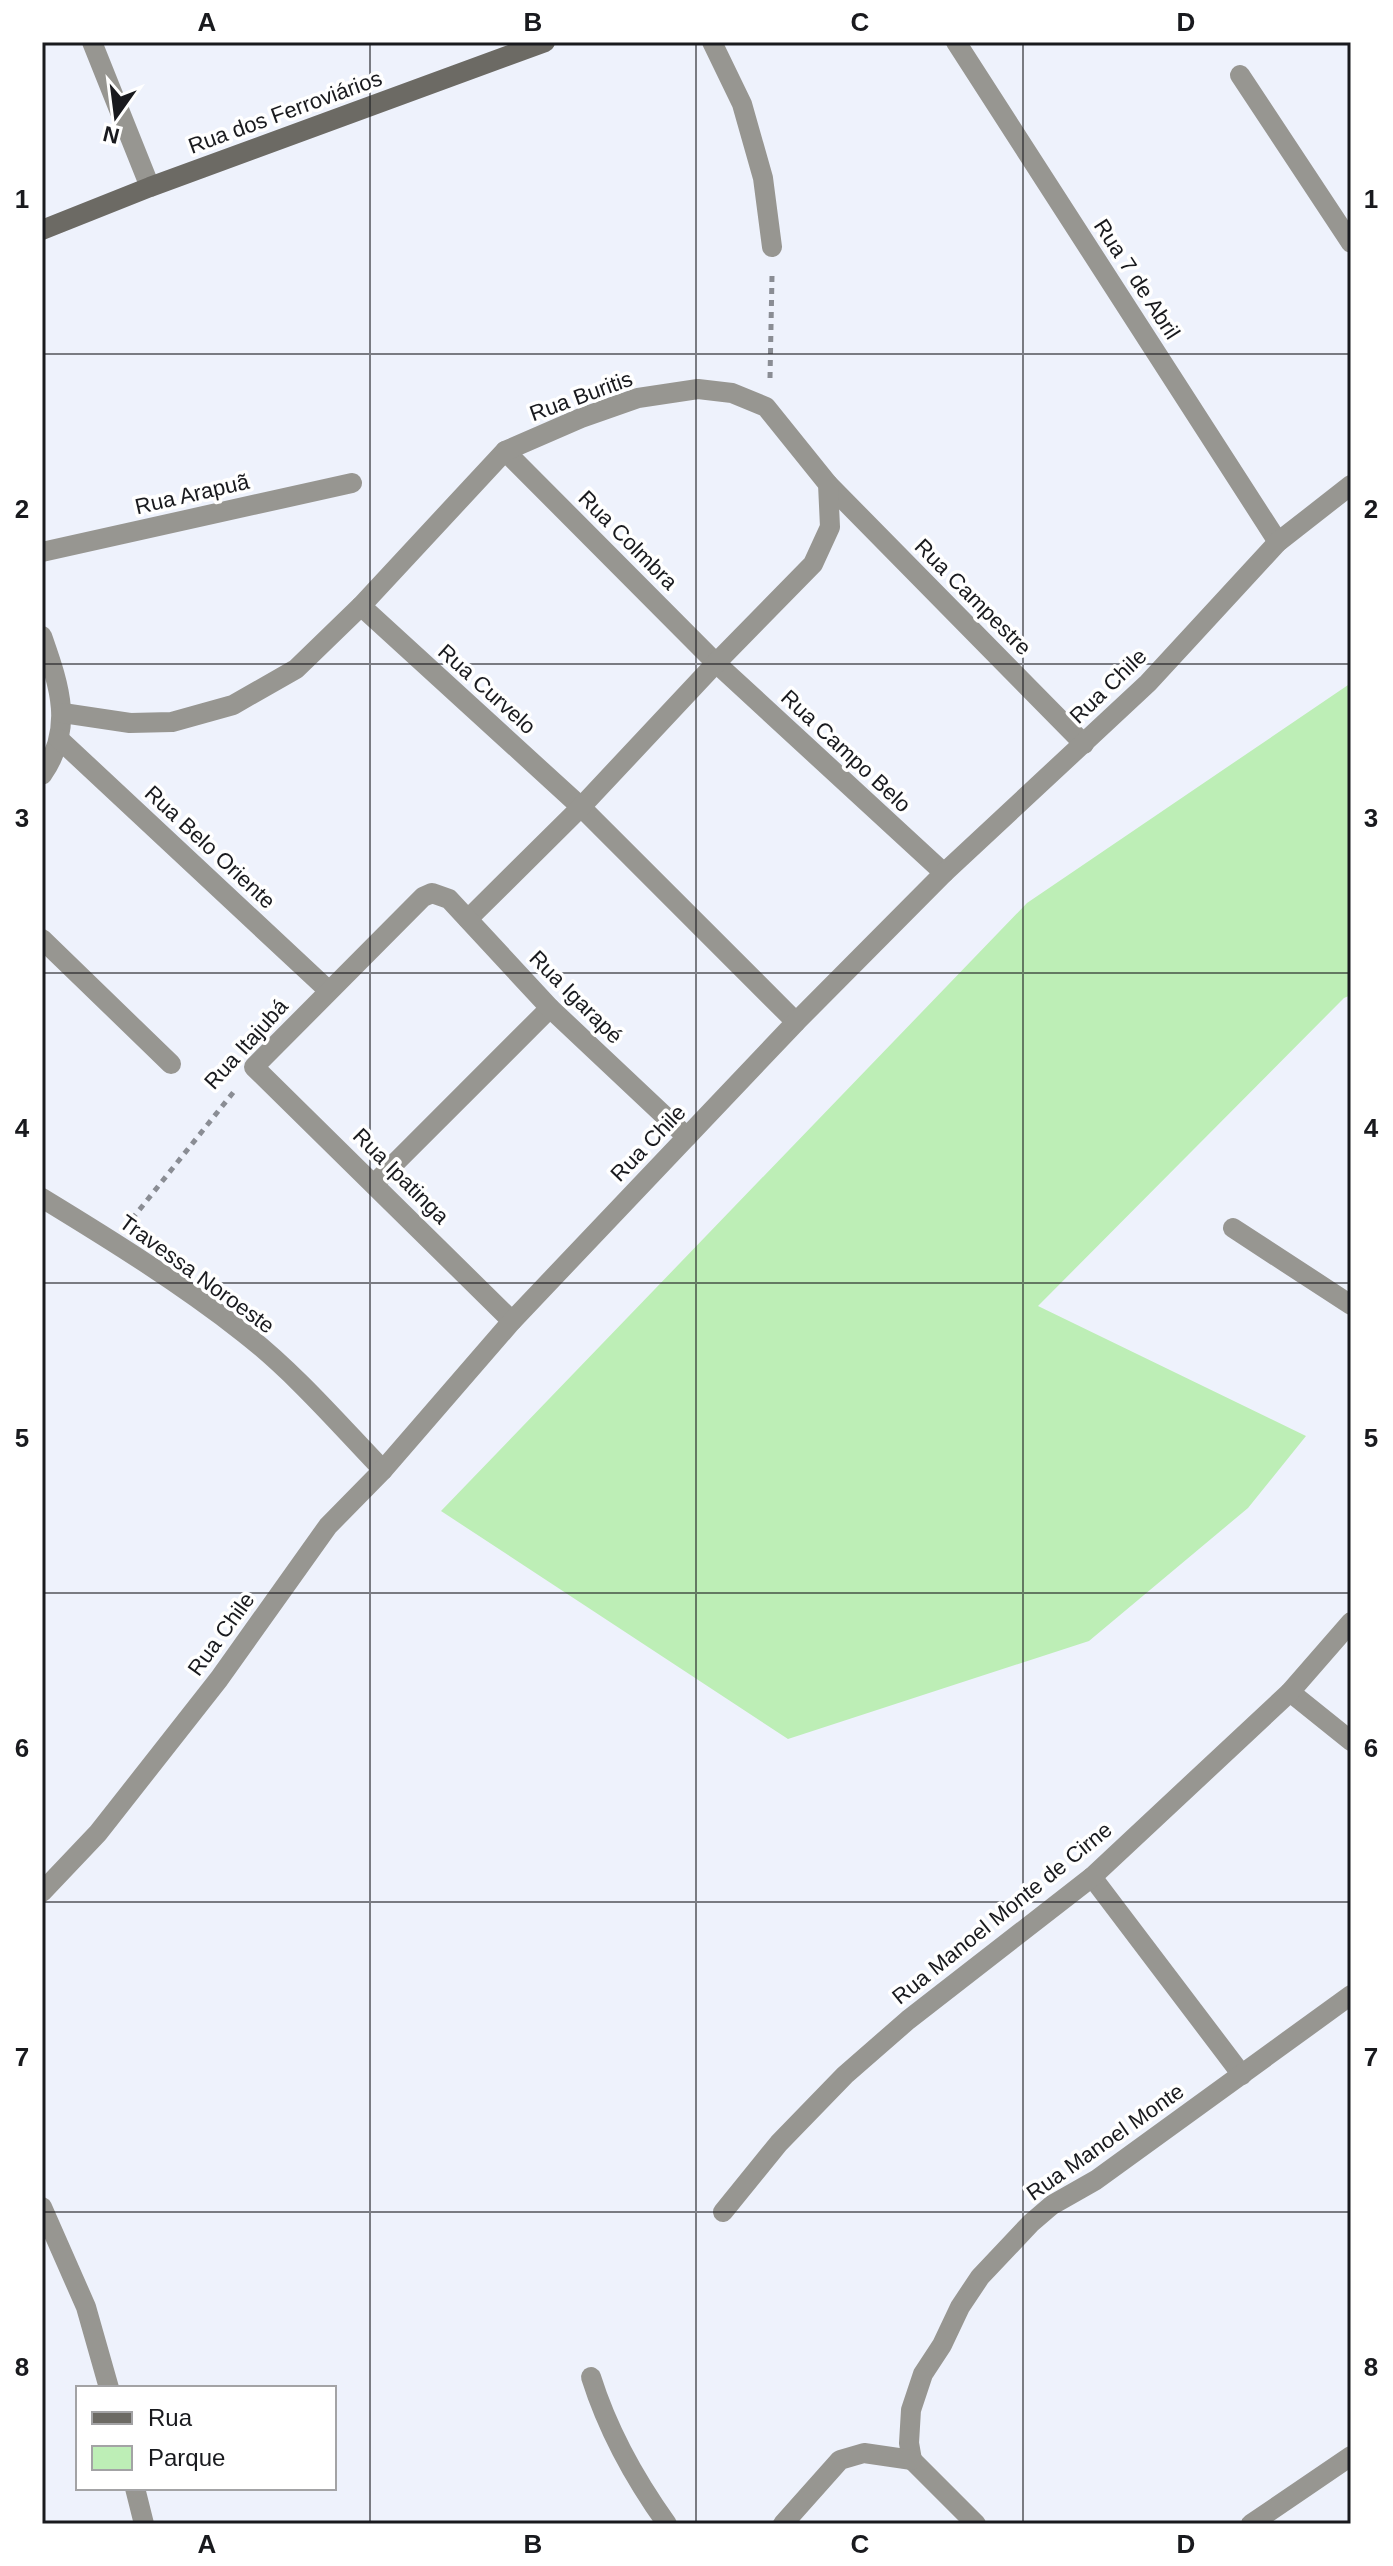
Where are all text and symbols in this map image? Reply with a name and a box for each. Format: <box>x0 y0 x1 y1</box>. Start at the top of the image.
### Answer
text: A <box>198 7 217 37</box>
text: B <box>524 7 542 37</box>
text: C <box>851 7 870 37</box>
text: D <box>1177 7 1195 37</box>
street label: Rua dos Ferroviários <box>185 65 385 159</box>
north arrow <box>76 76 156 156</box>
text: N <box>101 121 122 149</box>
text: 1 <box>15 184 29 214</box>
text: 1 <box>1364 184 1378 214</box>
street label: Rua 7 de Abril <box>1089 214 1185 344</box>
street label: Rua Buritis <box>526 366 636 426</box>
street label: Rua Arapuã <box>133 469 252 519</box>
street label: Rua Colmbra <box>573 485 683 595</box>
text: 2 <box>15 494 29 524</box>
text: 2 <box>1364 494 1378 524</box>
street label: Rua Campestre <box>910 534 1036 660</box>
street label: Rua Curvelo <box>433 639 541 739</box>
street label: Rua Chile <box>1065 643 1151 729</box>
street label: Rua Campo Belo <box>776 685 916 817</box>
street label: Rua Belo Oriente <box>140 780 280 914</box>
text: 3 <box>15 803 29 833</box>
text: 3 <box>1364 803 1378 833</box>
street label: Rua Igarapé <box>524 945 628 1049</box>
street label: Rua Itajubá <box>199 993 293 1094</box>
street label: Rua Chile <box>605 1100 691 1186</box>
text: 4 <box>15 1113 30 1143</box>
text: 4 <box>1364 1113 1379 1143</box>
street label: Rua Ipatinga <box>348 1123 454 1229</box>
street label: Travessa Noroeste <box>115 1210 279 1338</box>
text: 5 <box>15 1423 29 1453</box>
text: 5 <box>1364 1423 1378 1453</box>
street label: Rua Chile <box>182 1588 260 1680</box>
text: 6 <box>15 1733 29 1763</box>
text: 6 <box>1364 1733 1378 1763</box>
street label: Rua Manoel Monte de Cirne <box>887 1817 1117 2009</box>
text: 7 <box>15 2042 29 2072</box>
text: 7 <box>1364 2042 1378 2072</box>
street label: Rua Manoel Monte <box>1022 2078 1188 2206</box>
text: 8 <box>15 2352 29 2382</box>
text: 8 <box>1364 2352 1378 2382</box>
legend <box>76 2386 336 2490</box>
text: Rua <box>148 2404 193 2431</box>
text: Parque <box>148 2444 225 2471</box>
text: A <box>198 2529 217 2559</box>
text: B <box>524 2529 542 2559</box>
text: C <box>851 2529 870 2559</box>
text: D <box>1177 2529 1195 2559</box>

